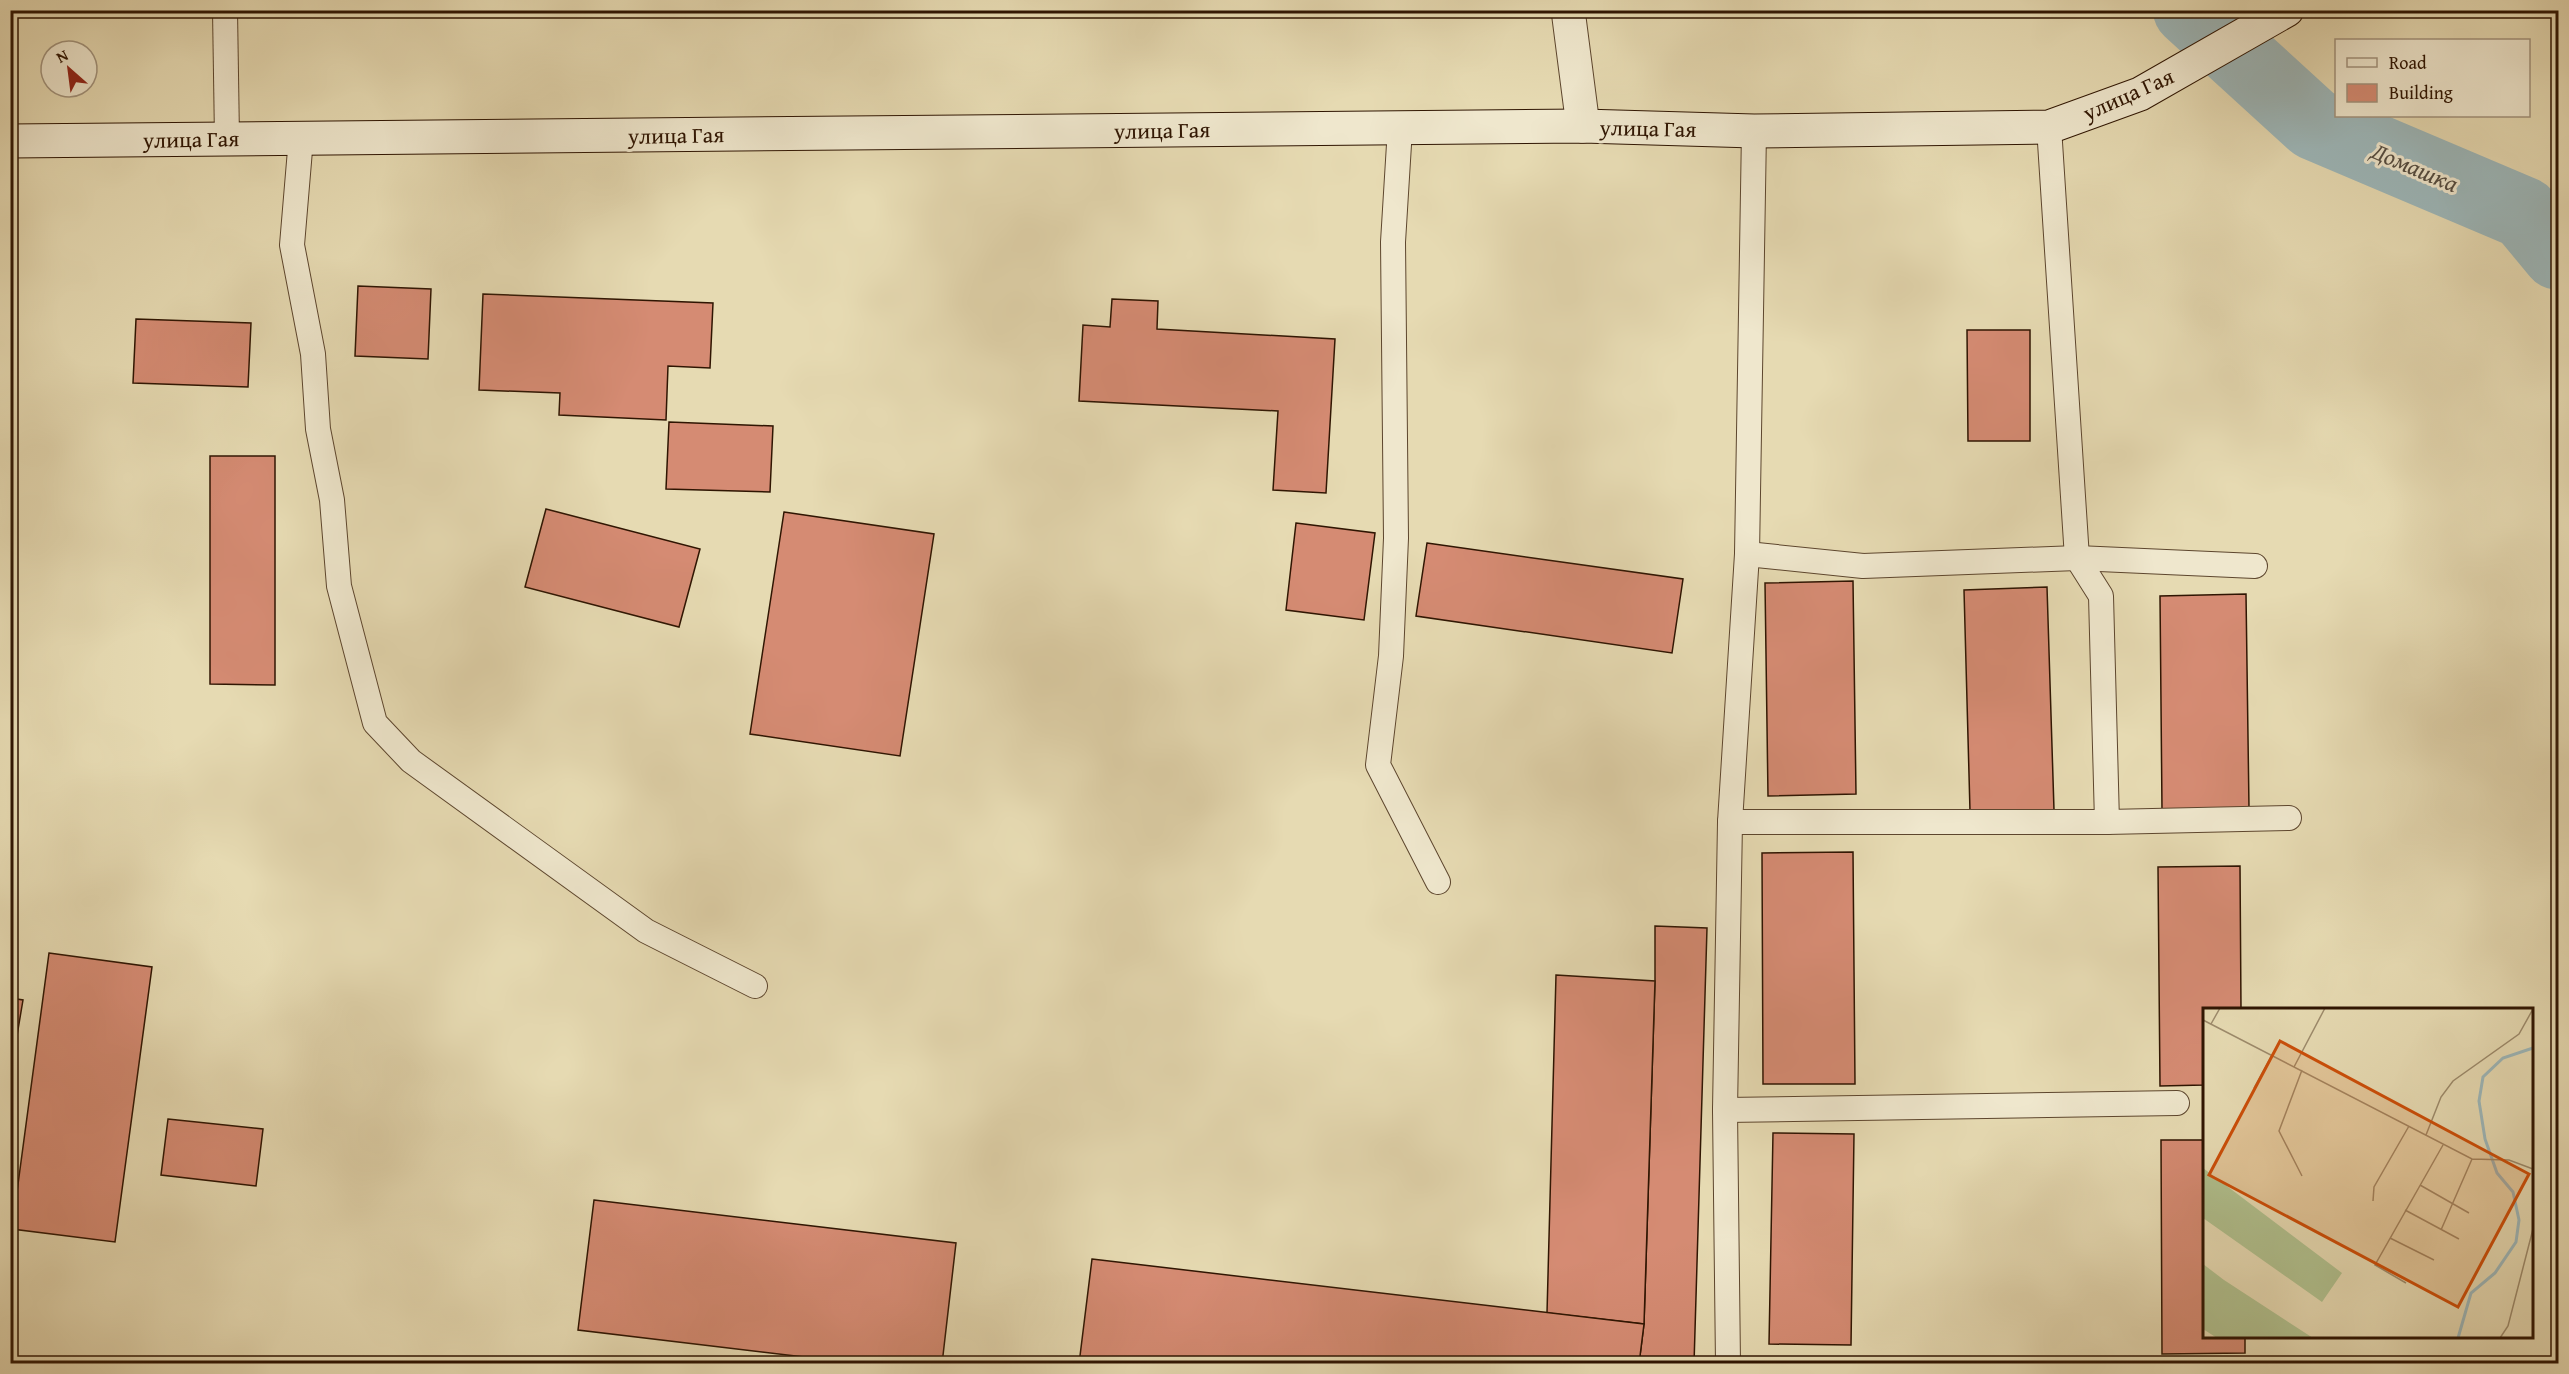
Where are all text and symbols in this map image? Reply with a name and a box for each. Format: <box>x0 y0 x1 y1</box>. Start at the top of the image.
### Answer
north arrow <box>39 39 99 99</box>
legend <box>2335 39 2530 117</box>
text: N <box>52 43 73 69</box>
text: Road <box>2389 49 2427 76</box>
street label: улица Гая <box>2076 60 2179 129</box>
text: Building <box>2389 79 2453 106</box>
street label: улица Гая <box>1598 111 1697 145</box>
street label: улица Гая <box>1112 113 1211 147</box>
street label: улица Гая <box>626 118 725 152</box>
street label: улица Гая <box>141 122 240 156</box>
water label: Домашка <box>2364 132 2464 201</box>
inset map <box>2203 1008 2533 1338</box>

